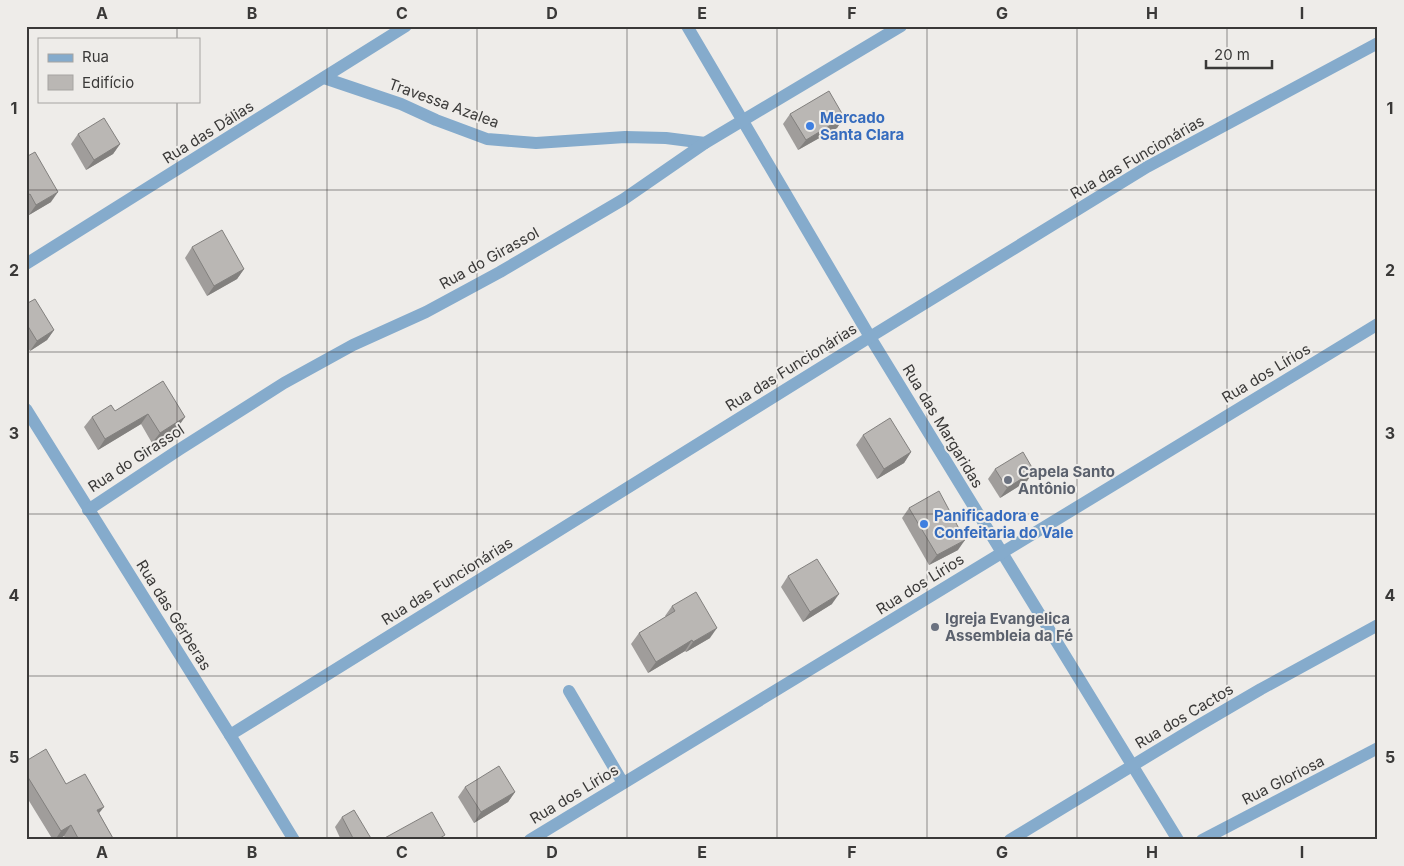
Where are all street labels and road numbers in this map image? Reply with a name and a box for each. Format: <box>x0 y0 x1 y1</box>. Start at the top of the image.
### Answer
street label: Travessa Azalea <box>386 74 502 132</box>
street label: Rua das Dálias <box>159 96 257 168</box>
street label: Rua das Funcionárias <box>1067 111 1207 203</box>
street label: Rua do Girassol <box>436 223 542 293</box>
street label: Rua das Funcionárias <box>722 319 860 415</box>
street label: Rua dos Lírios <box>1218 339 1314 407</box>
street label: Rua das Margaridas <box>899 361 987 491</box>
street label: Rua do Girassol <box>84 420 188 496</box>
street label: Rua das Funcionárias <box>378 533 516 629</box>
street label: Rua dos Lírios <box>873 549 968 619</box>
street label: Rua das Gérberas <box>132 556 216 674</box>
street label: Rua dos Cactos <box>1131 679 1237 753</box>
street label: Rua Gloriosa <box>1239 751 1327 809</box>
street label: Rua dos Lírios <box>526 760 622 828</box>

